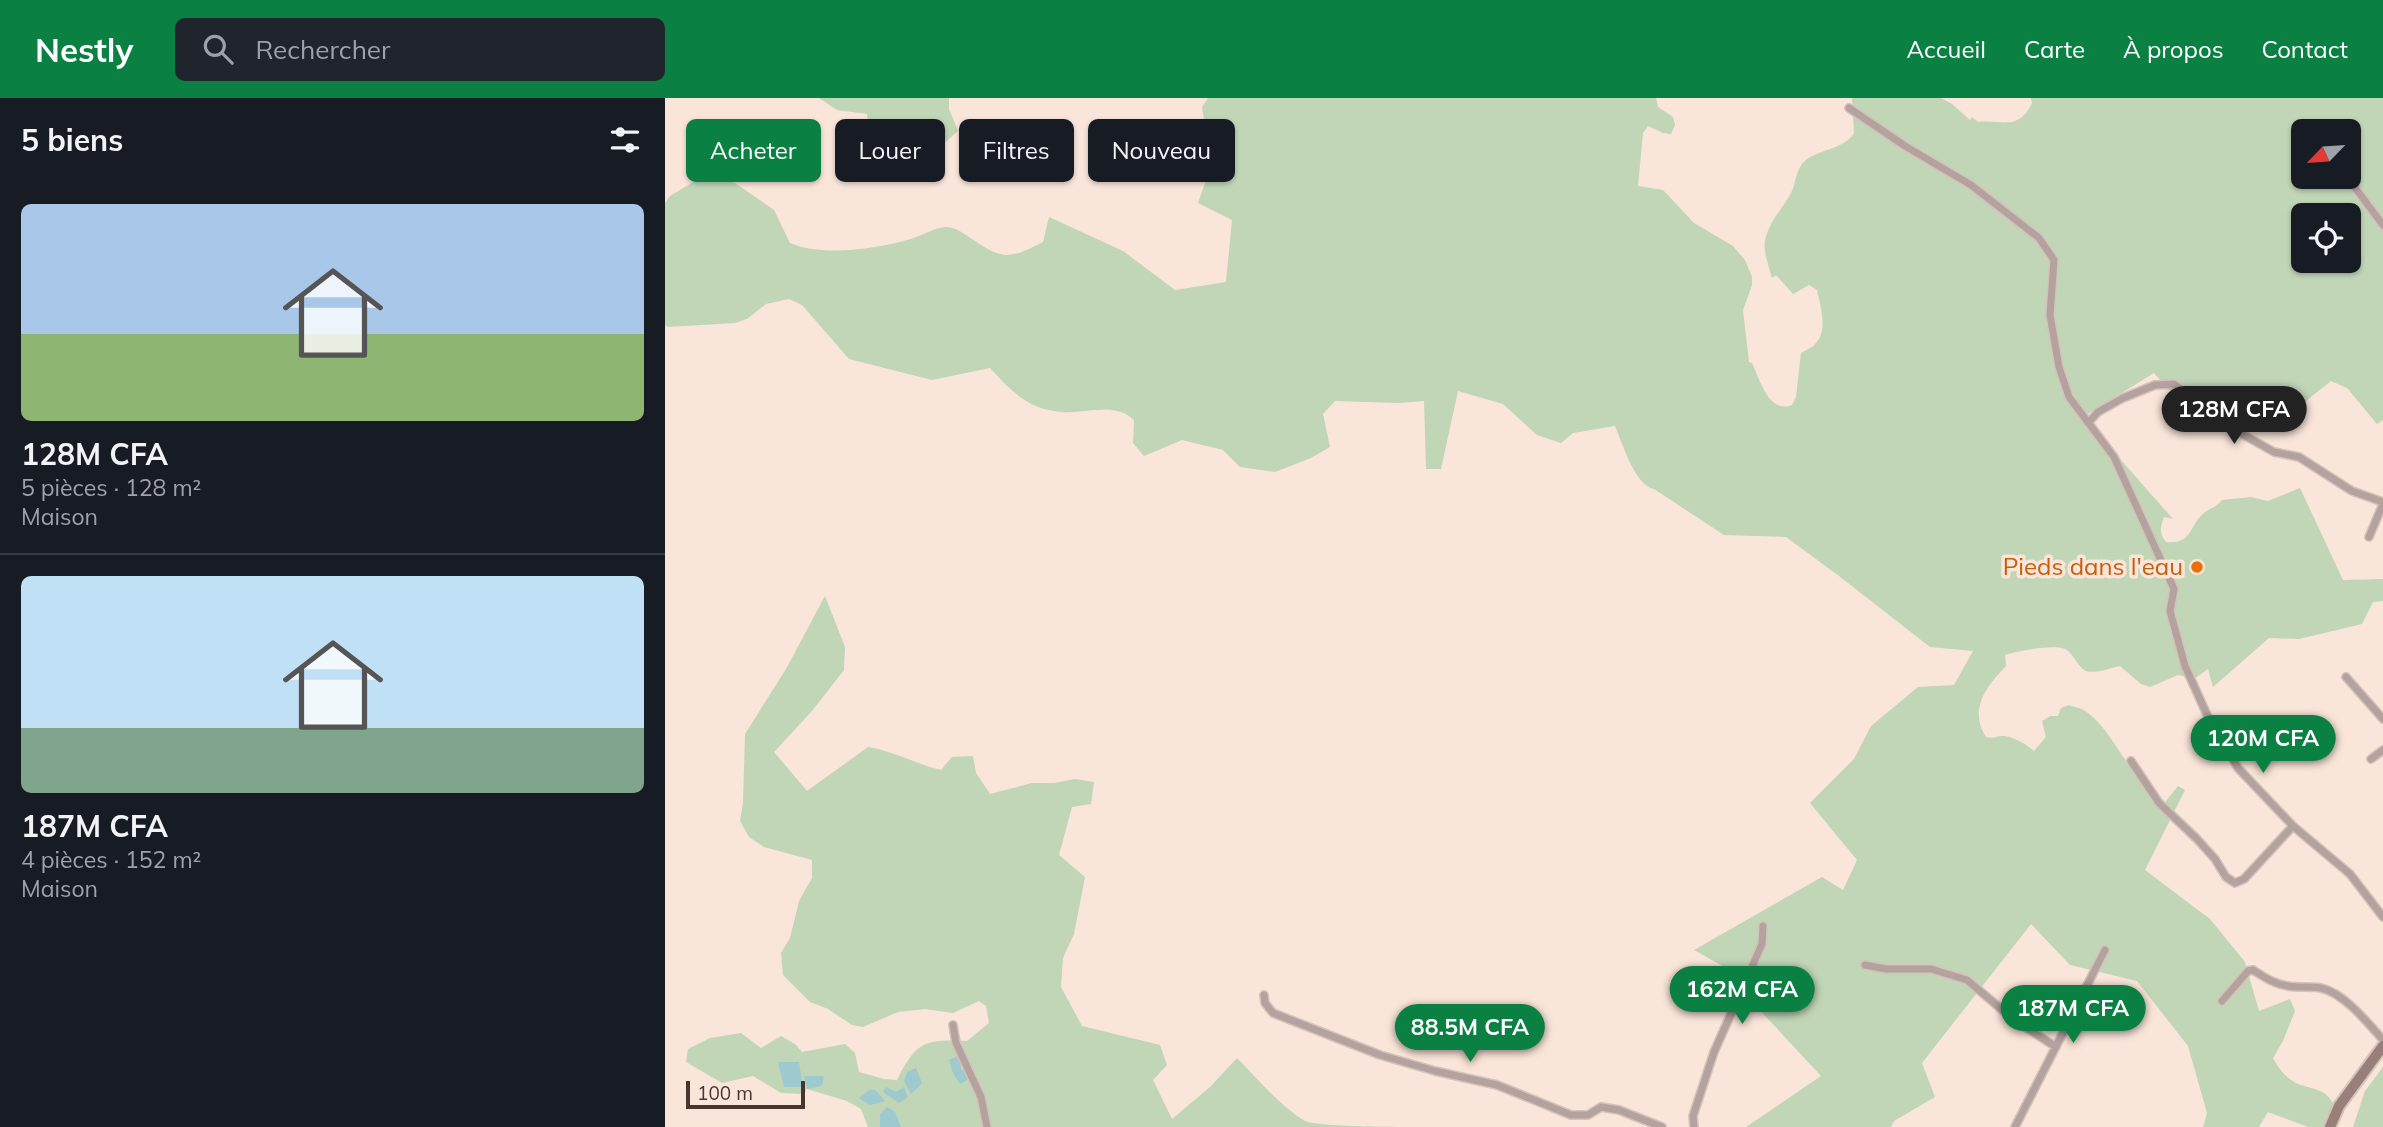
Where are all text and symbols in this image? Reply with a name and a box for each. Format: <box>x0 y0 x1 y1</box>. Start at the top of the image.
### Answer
search box <box>175 18 665 81</box>
text: Nestly <box>35 29 133 70</box>
icon: search <box>199 30 237 68</box>
text: Rechercher <box>255 33 390 66</box>
text: Accueil <box>1907 34 1986 64</box>
text: Carte <box>2024 34 2085 64</box>
text: À propos <box>2123 34 2224 64</box>
text: Contact <box>2262 34 2348 64</box>
chip: Acheter <box>686 119 821 182</box>
chip: Louer <box>835 119 945 182</box>
chip: Filtres <box>959 119 1074 182</box>
chip: Nouveau <box>1088 119 1235 182</box>
north arrow <box>2291 119 2361 189</box>
map controls <box>2291 119 2361 273</box>
text: 5 biens <box>21 121 123 159</box>
icon: filters <box>606 121 644 159</box>
button: locate <box>2291 203 2361 273</box>
icon: home <box>270 250 396 376</box>
pin: 128M CFA <box>2162 386 2306 446</box>
text: 128M CFA <box>2178 394 2290 423</box>
text: 128M CFA <box>21 435 168 473</box>
text: 5 pièces · 128 m² <box>21 473 201 502</box>
text: Maison <box>21 502 98 531</box>
place label: Pieds dans l'eau <box>2003 551 2183 581</box>
marker: Pieds dans l'eau <box>2189 559 2205 575</box>
icon: home <box>270 622 396 748</box>
pin: 120M CFA <box>2191 716 2335 775</box>
text: 120M CFA <box>2207 723 2319 752</box>
text: 187M CFA <box>21 807 168 845</box>
text: 4 pièces · 152 m² <box>21 845 201 874</box>
text: Maison <box>21 874 98 903</box>
pin: 162M CFA <box>1670 967 1814 1026</box>
text: 162M CFA <box>1686 974 1798 1003</box>
pin: 187M CFA <box>2001 986 2145 1045</box>
text: 187M CFA <box>2017 993 2129 1022</box>
pin: 88.5M CFA <box>1390 1004 1550 1064</box>
text: 88.5M CFA <box>1411 1012 1529 1041</box>
scale bar <box>686 1078 805 1110</box>
text: 100 m <box>697 1081 753 1105</box>

